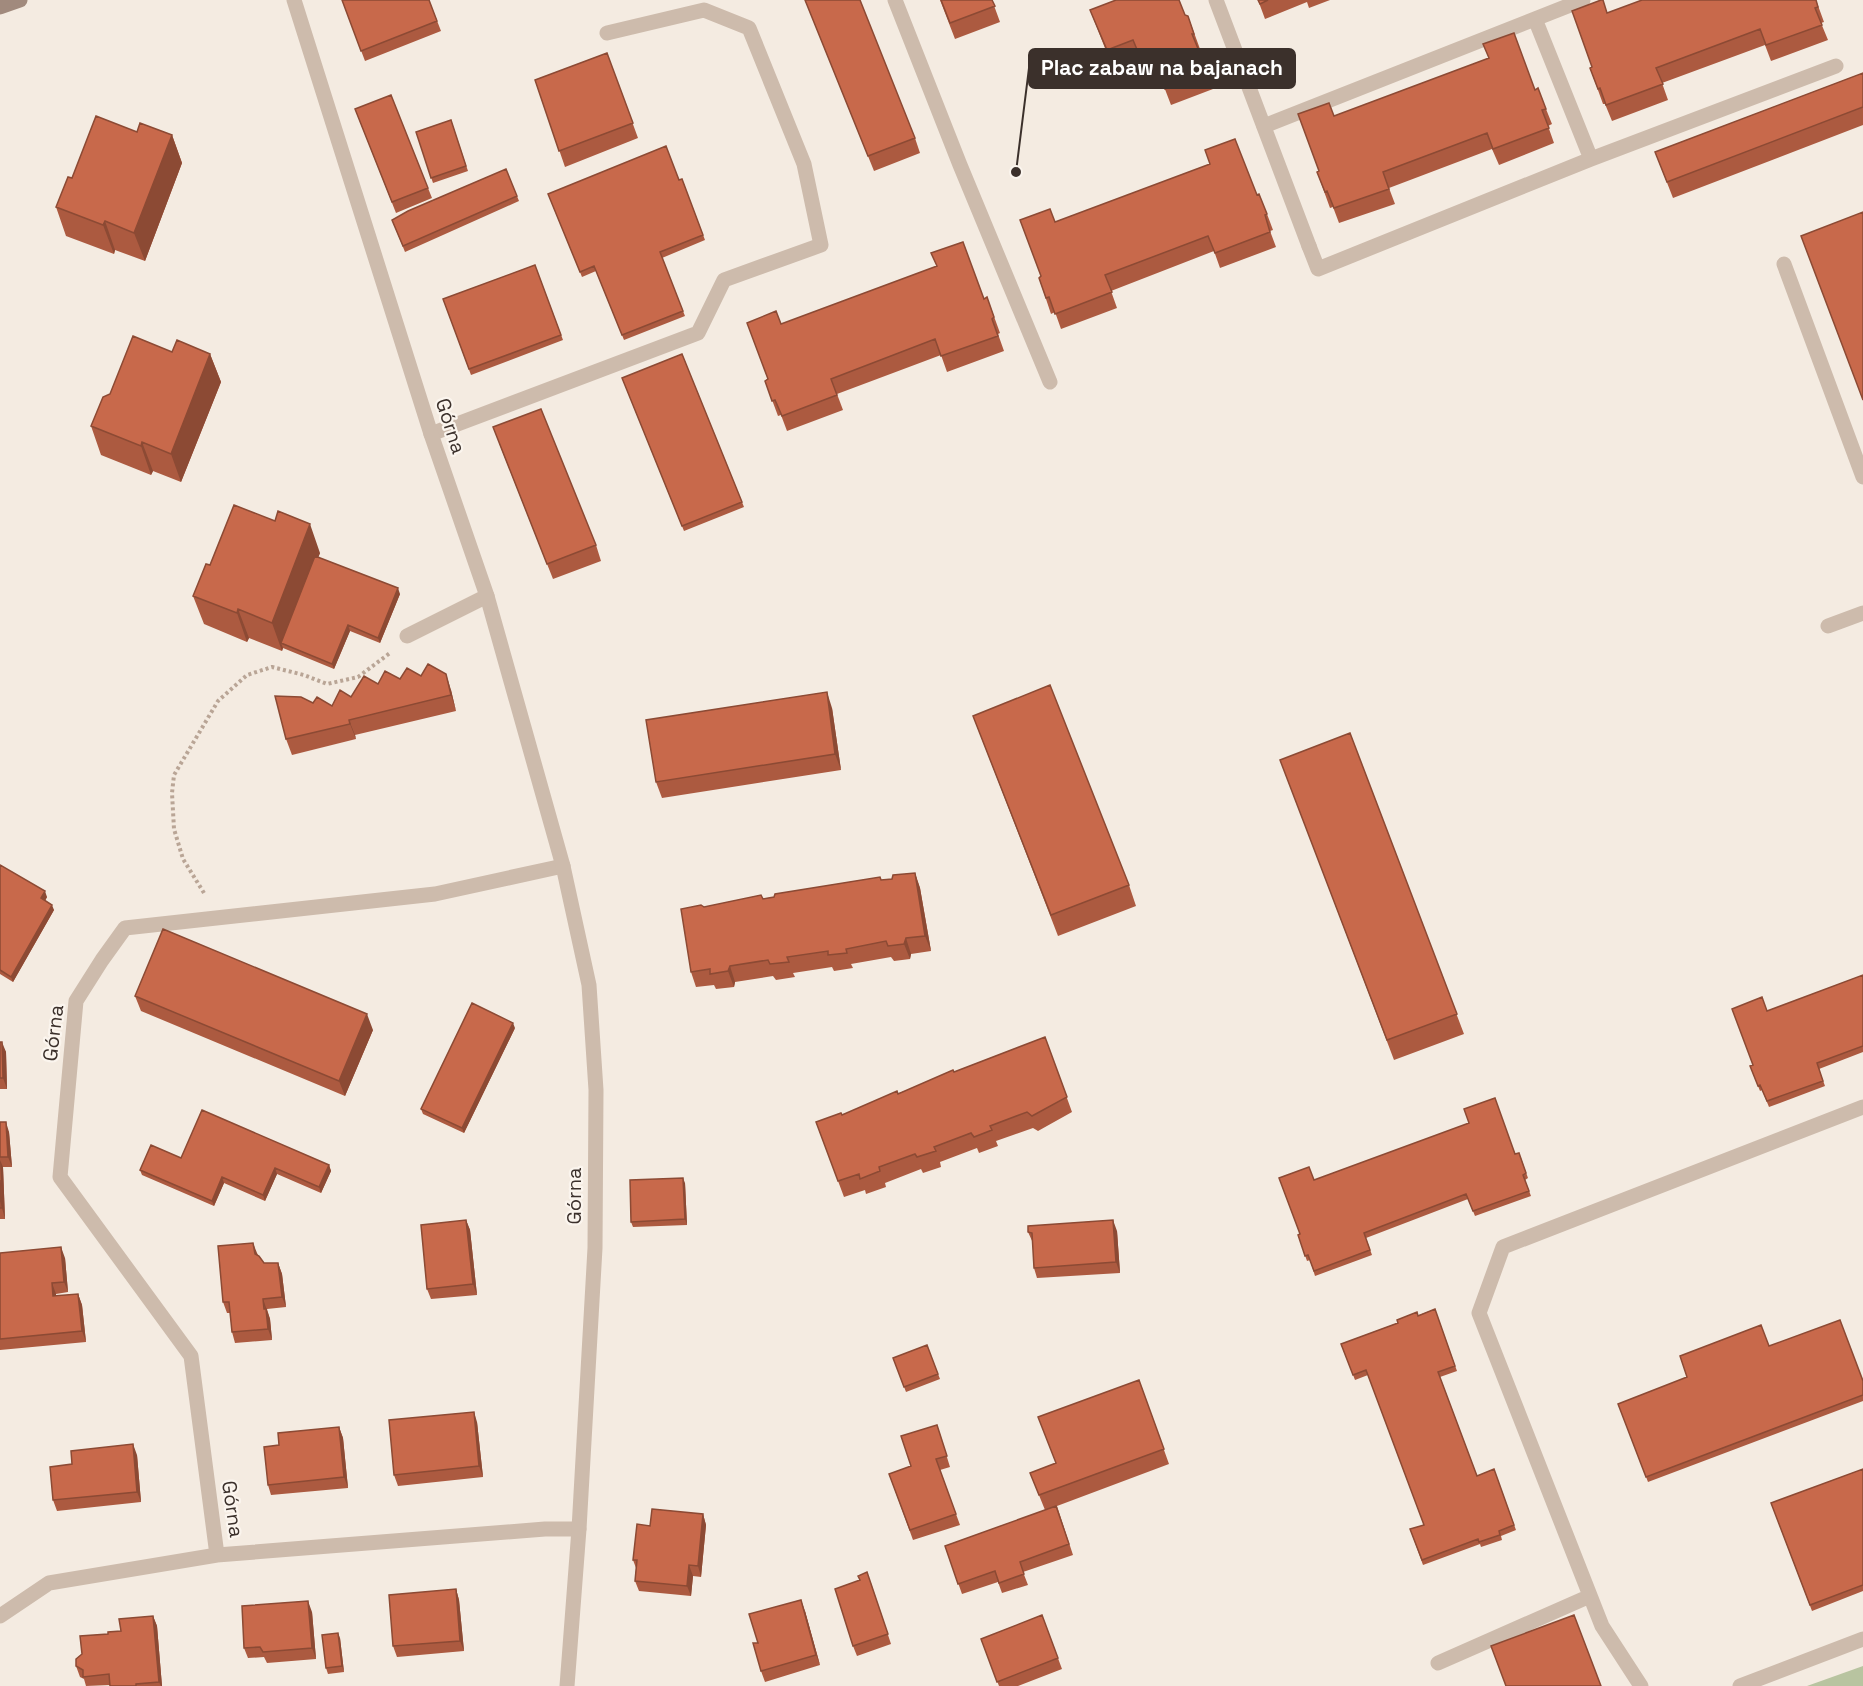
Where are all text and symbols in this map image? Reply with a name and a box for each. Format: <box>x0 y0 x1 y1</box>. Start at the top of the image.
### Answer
callout: Plac zabaw na bajanach <box>1029 49 1295 88</box>
text: Plac zabaw na bajanach <box>1041 54 1283 81</box>
street label: Górna <box>430 395 472 457</box>
street label: Górna <box>37 1003 69 1063</box>
street label: Górna <box>561 1168 587 1224</box>
street label: Górna <box>216 1479 250 1539</box>

